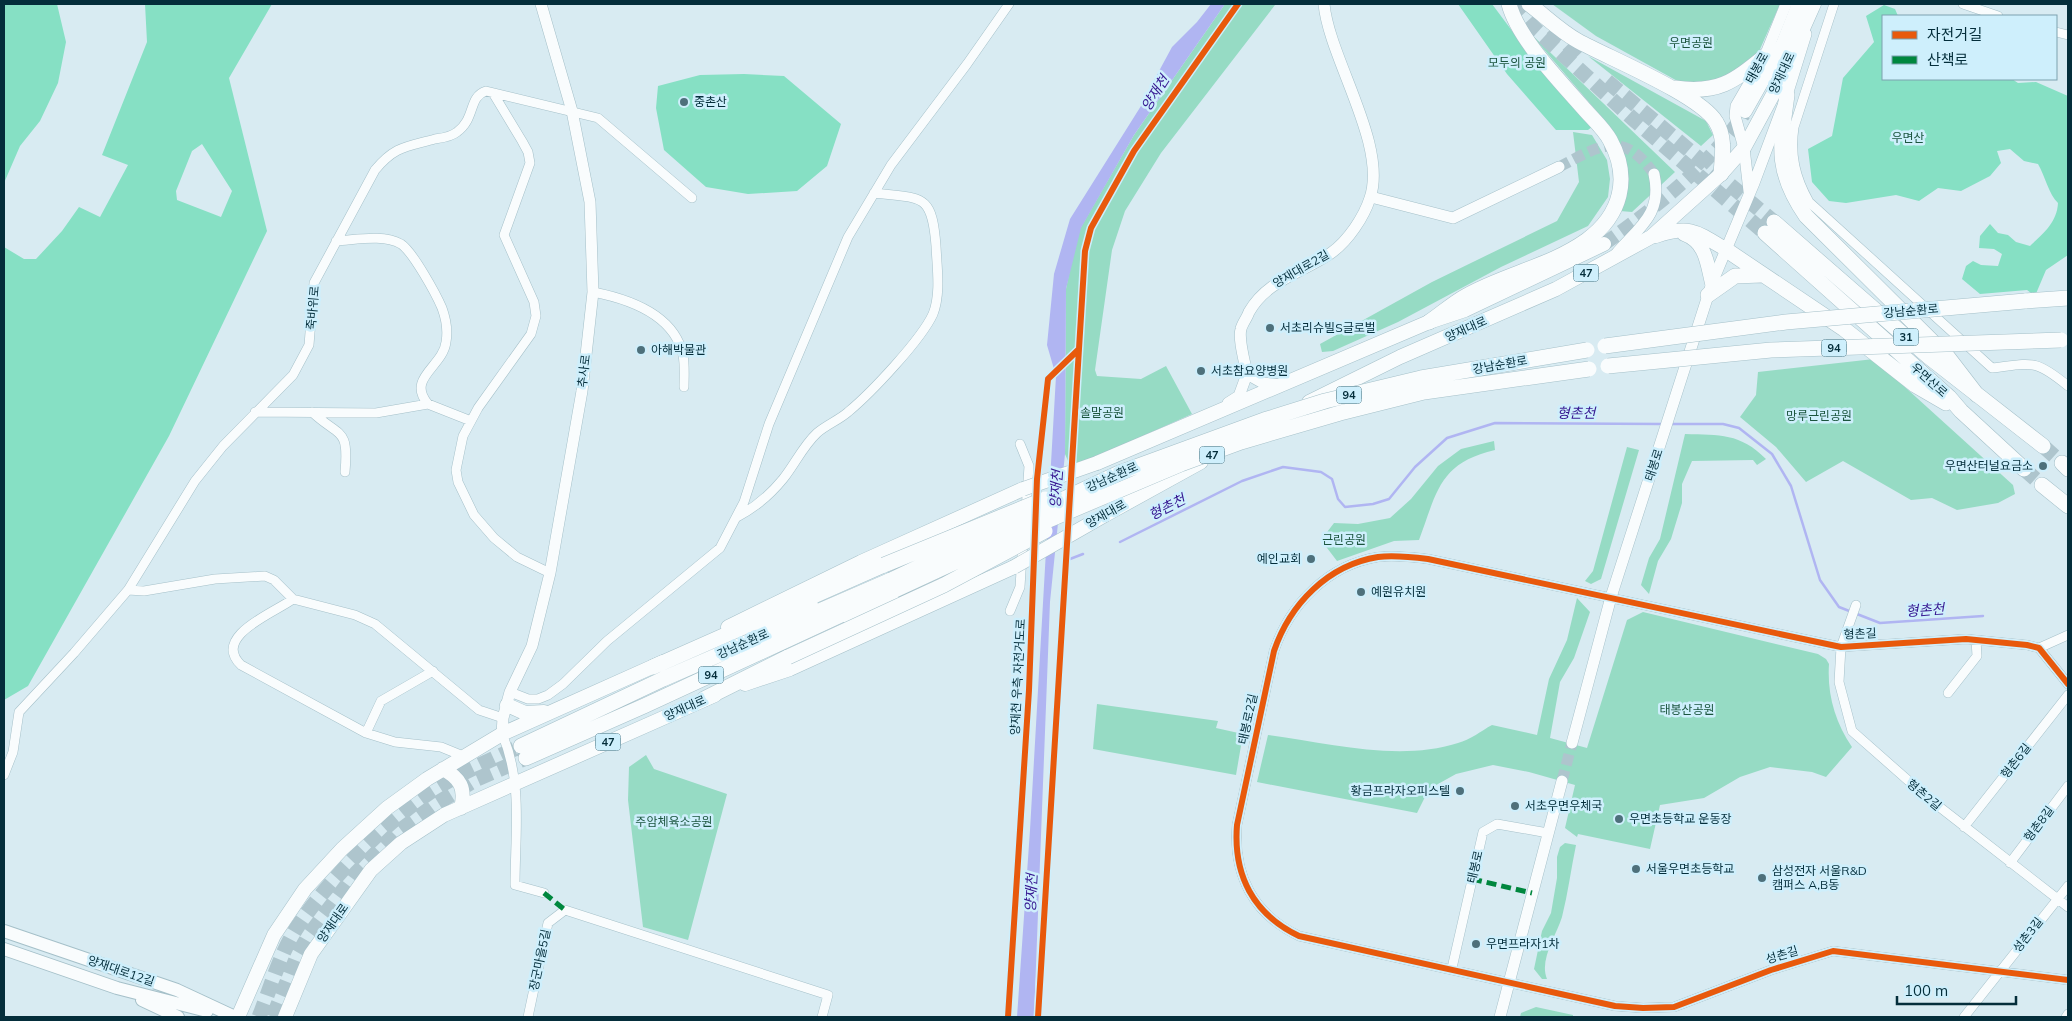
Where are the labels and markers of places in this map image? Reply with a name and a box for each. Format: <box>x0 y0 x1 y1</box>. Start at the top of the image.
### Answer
place label: 중촌산 <box>694 94 727 109</box>
marker: 중촌산 <box>678 96 690 108</box>
place label: 서초리슈빌S글로벌 <box>1280 320 1376 335</box>
marker: 서초리슈빌S글로벌 <box>1264 322 1276 334</box>
place label: 아해박물관 <box>651 342 706 357</box>
marker: 아해박물관 <box>635 344 647 356</box>
place label: 서초참요양병원 <box>1211 363 1288 378</box>
marker: 서초참요양병원 <box>1195 365 1207 377</box>
place label: 우면산터널요금소 <box>1945 458 2033 473</box>
marker: 우면산터널요금소 <box>2037 460 2049 472</box>
place label: 예인교회 <box>1257 551 1301 566</box>
marker: 예인교회 <box>1305 553 1317 565</box>
place label: 예원유치원 <box>1371 584 1426 599</box>
marker: 예원유치원 <box>1355 586 1367 598</box>
place label: 황금프라자오피스텔 <box>1351 783 1450 798</box>
marker: 황금프라자오피스텔 <box>1454 785 1466 797</box>
place label: 서초우면우체국 <box>1525 798 1602 813</box>
marker: 서초우면우체국 <box>1509 800 1521 812</box>
place label: 우면초등학교 운동장 <box>1629 811 1732 826</box>
marker: 우면초등학교 운동장 <box>1613 813 1625 825</box>
place label: 서울우면초등학교 <box>1646 861 1734 876</box>
marker: 서울우면초등학교 <box>1630 863 1642 875</box>
place label: 삼성전자 서울R&D 캠퍼스 A,B동 <box>1772 863 1867 892</box>
marker: 삼성전자 서울R&D 캠퍼스 A,B동 <box>1756 872 1768 884</box>
place label: 우면프라자1차 <box>1486 936 1559 951</box>
marker: 우면프라자1차 <box>1470 938 1482 950</box>

